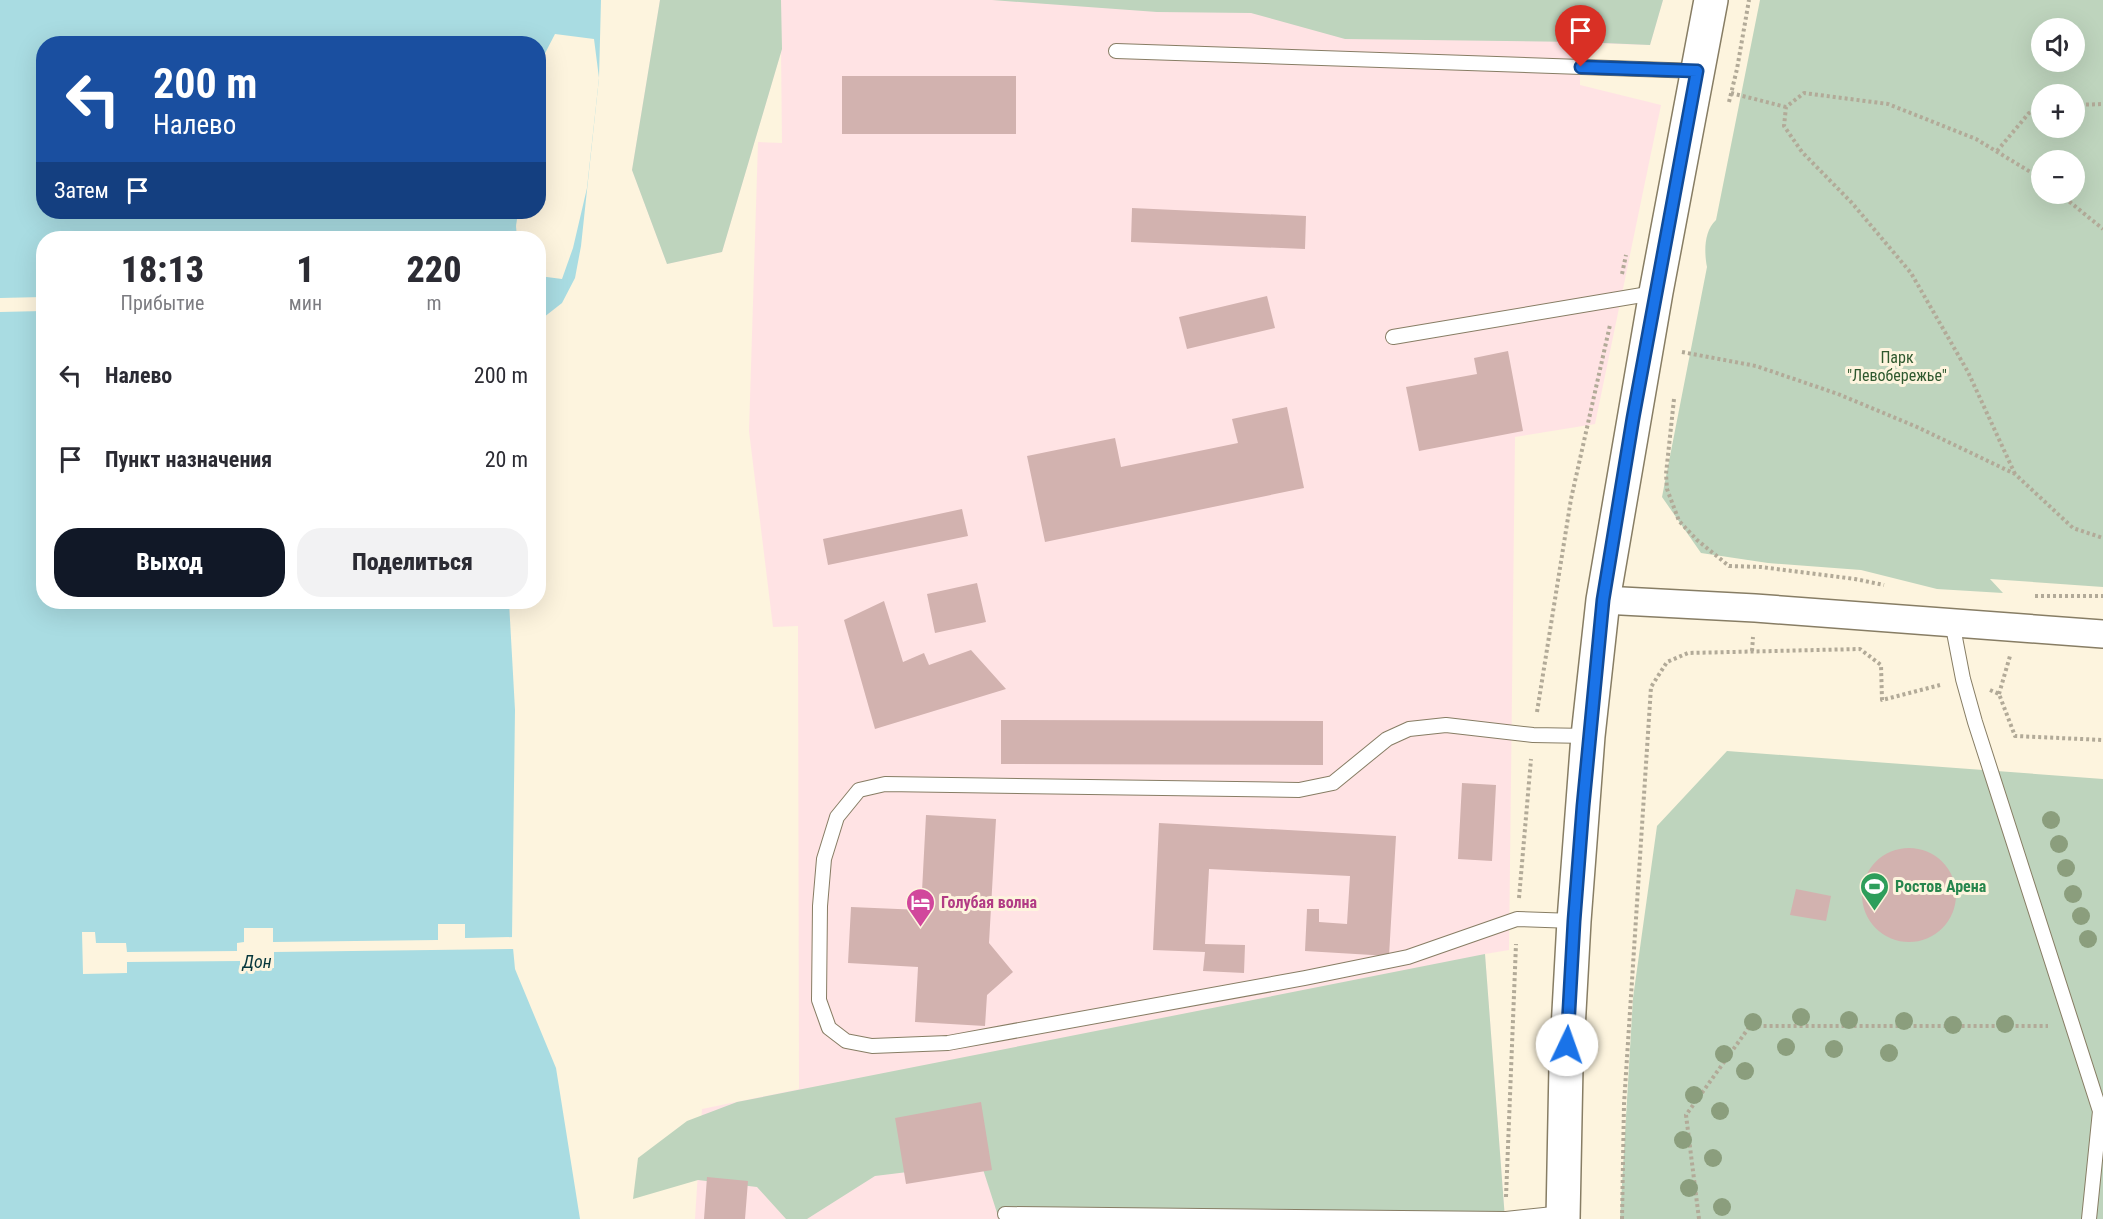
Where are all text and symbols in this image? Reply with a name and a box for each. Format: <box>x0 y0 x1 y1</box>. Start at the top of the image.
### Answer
pin <box>1555 5 1606 67</box>
icon: arrive <box>1564 14 1597 47</box>
map controls <box>2031 18 2085 204</box>
button: sound <box>2031 18 2085 72</box>
text: 200 m <box>153 59 258 108</box>
icon: left <box>54 60 132 138</box>
button: + <box>2031 84 2085 138</box>
text: Налево <box>153 109 236 141</box>
button: − <box>2031 150 2085 204</box>
icon: arrive <box>121 174 154 207</box>
text: Затем <box>54 178 109 203</box>
text: 18:13 <box>121 249 204 291</box>
text: 1 <box>296 249 315 291</box>
text: 220 <box>407 249 461 291</box>
text: Прибытие <box>120 291 204 315</box>
text: мин <box>289 291 322 315</box>
text: m <box>426 291 442 315</box>
park label: Парк "Левобережье" <box>1847 348 1947 385</box>
icon: left <box>54 359 87 392</box>
text: Налево <box>105 363 172 388</box>
text: 200 m <box>474 363 528 388</box>
icon: arrive <box>54 443 87 476</box>
text: Пункт назначения <box>105 447 272 472</box>
text: 20 m <box>485 447 528 472</box>
button: Выход <box>54 528 285 597</box>
button: Поделиться <box>297 528 528 597</box>
sports icon: Ростов Арена <box>1858 870 1890 912</box>
place label: Ростов Арена <box>1895 877 1987 896</box>
hotel icon: Голубая волна <box>904 886 936 928</box>
place label: Голубая волна <box>941 893 1038 912</box>
water label: Дон <box>241 951 272 972</box>
position arrow <box>1535 1013 1599 1077</box>

